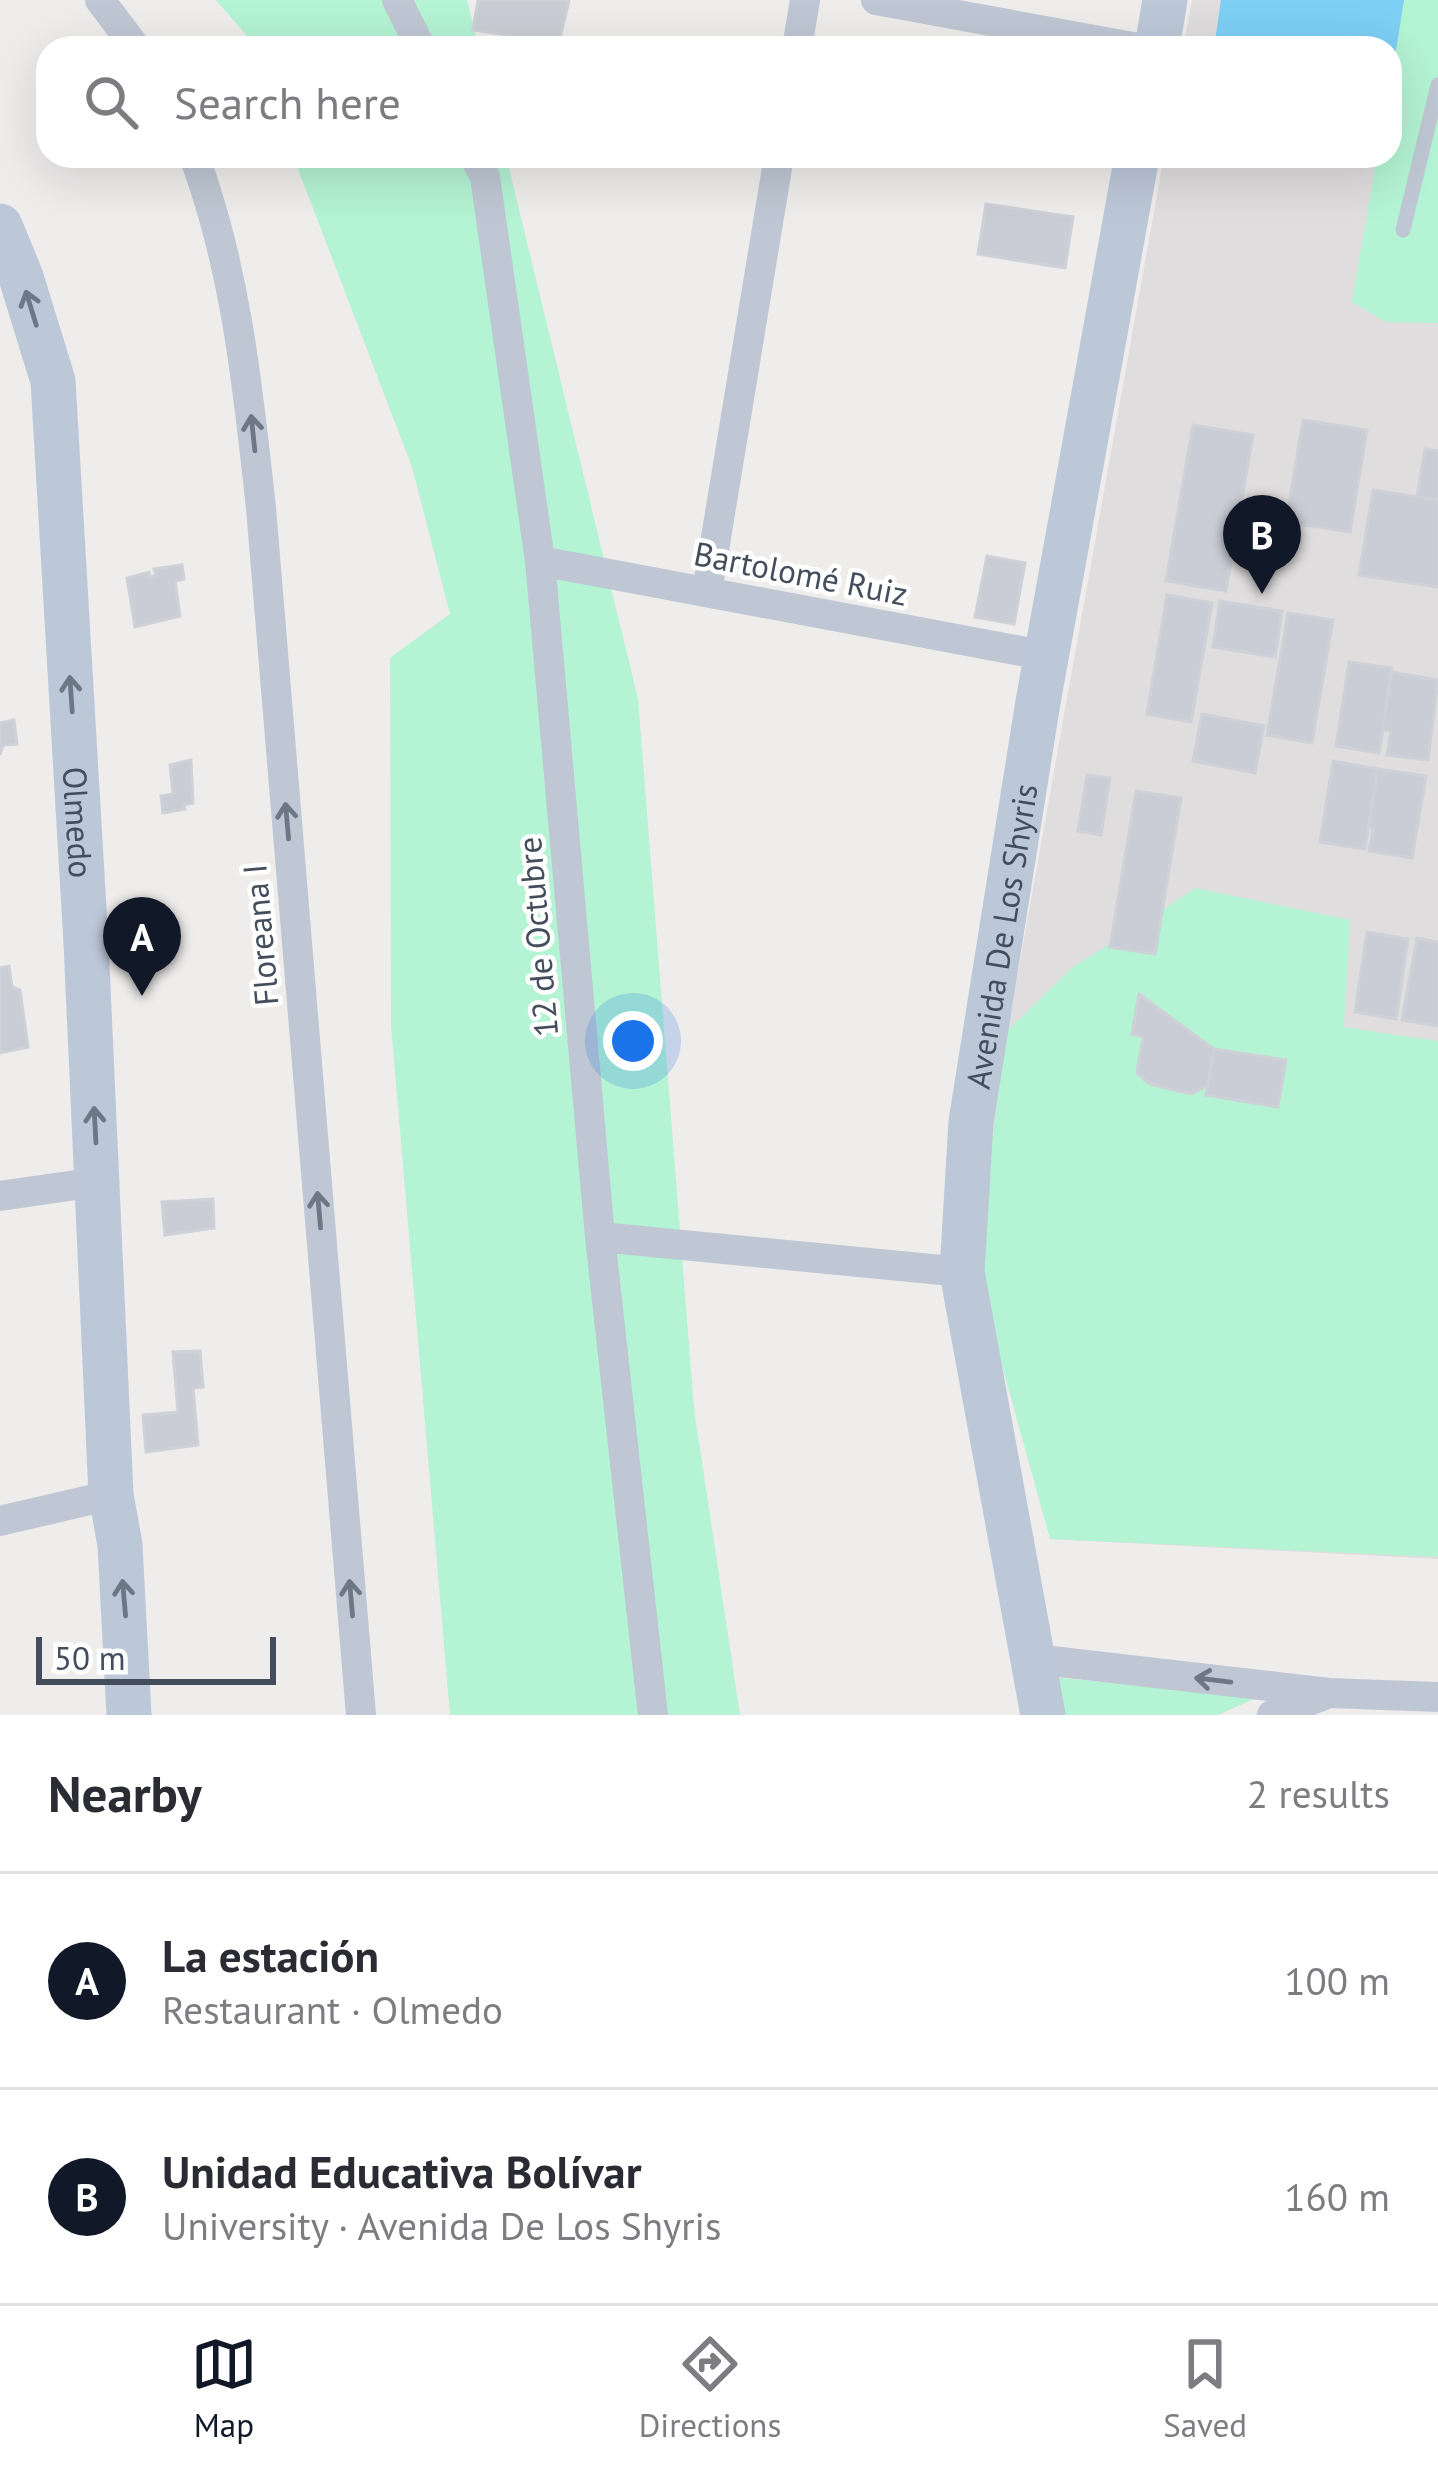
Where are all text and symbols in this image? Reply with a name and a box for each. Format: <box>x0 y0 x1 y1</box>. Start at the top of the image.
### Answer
search box <box>36 36 1402 168</box>
icon: search <box>78 69 144 135</box>
text: Search here <box>174 73 401 131</box>
one-way arrow <box>19 290 41 328</box>
one-way arrow <box>241 414 264 453</box>
pin: B <box>1223 495 1301 594</box>
street label: Bartolomé Ruiz <box>691 531 911 615</box>
one-way arrow <box>59 675 82 714</box>
street label: Olmedo <box>54 765 104 879</box>
street label: Avenida De Los Shyris <box>955 780 1046 1091</box>
one-way arrow <box>275 802 298 841</box>
street label: 12 de Octubre <box>507 835 567 1039</box>
street label: Floreana I <box>232 863 288 1007</box>
pin: A <box>103 897 181 996</box>
your location <box>603 1011 663 1071</box>
one-way arrow <box>83 1106 106 1145</box>
one-way arrow <box>307 1191 330 1230</box>
one-way arrow <box>112 1579 135 1618</box>
one-way arrow <box>339 1580 362 1619</box>
scale bar <box>36 1631 276 1684</box>
text: 50 m <box>54 1636 126 1679</box>
one-way arrow <box>1194 1668 1233 1690</box>
text: Nearby <box>48 1760 202 1826</box>
text: 2 results <box>1247 1768 1390 1819</box>
text: La estación <box>162 1926 379 1984</box>
text: A <box>75 1955 99 2006</box>
text: 100 m <box>1284 1955 1390 2006</box>
text: Restaurant · Olmedo <box>162 1984 503 2035</box>
text: Unidad Educativa Bolívar <box>162 2142 641 2200</box>
text: B <box>75 2171 99 2222</box>
text: 160 m <box>1284 2171 1390 2222</box>
text: University · Avenida De Los Shyris <box>162 2200 721 2251</box>
tab: Map <box>191 2331 257 2446</box>
tab: Directions <box>639 2331 781 2446</box>
tab: Saved <box>1163 2331 1247 2446</box>

